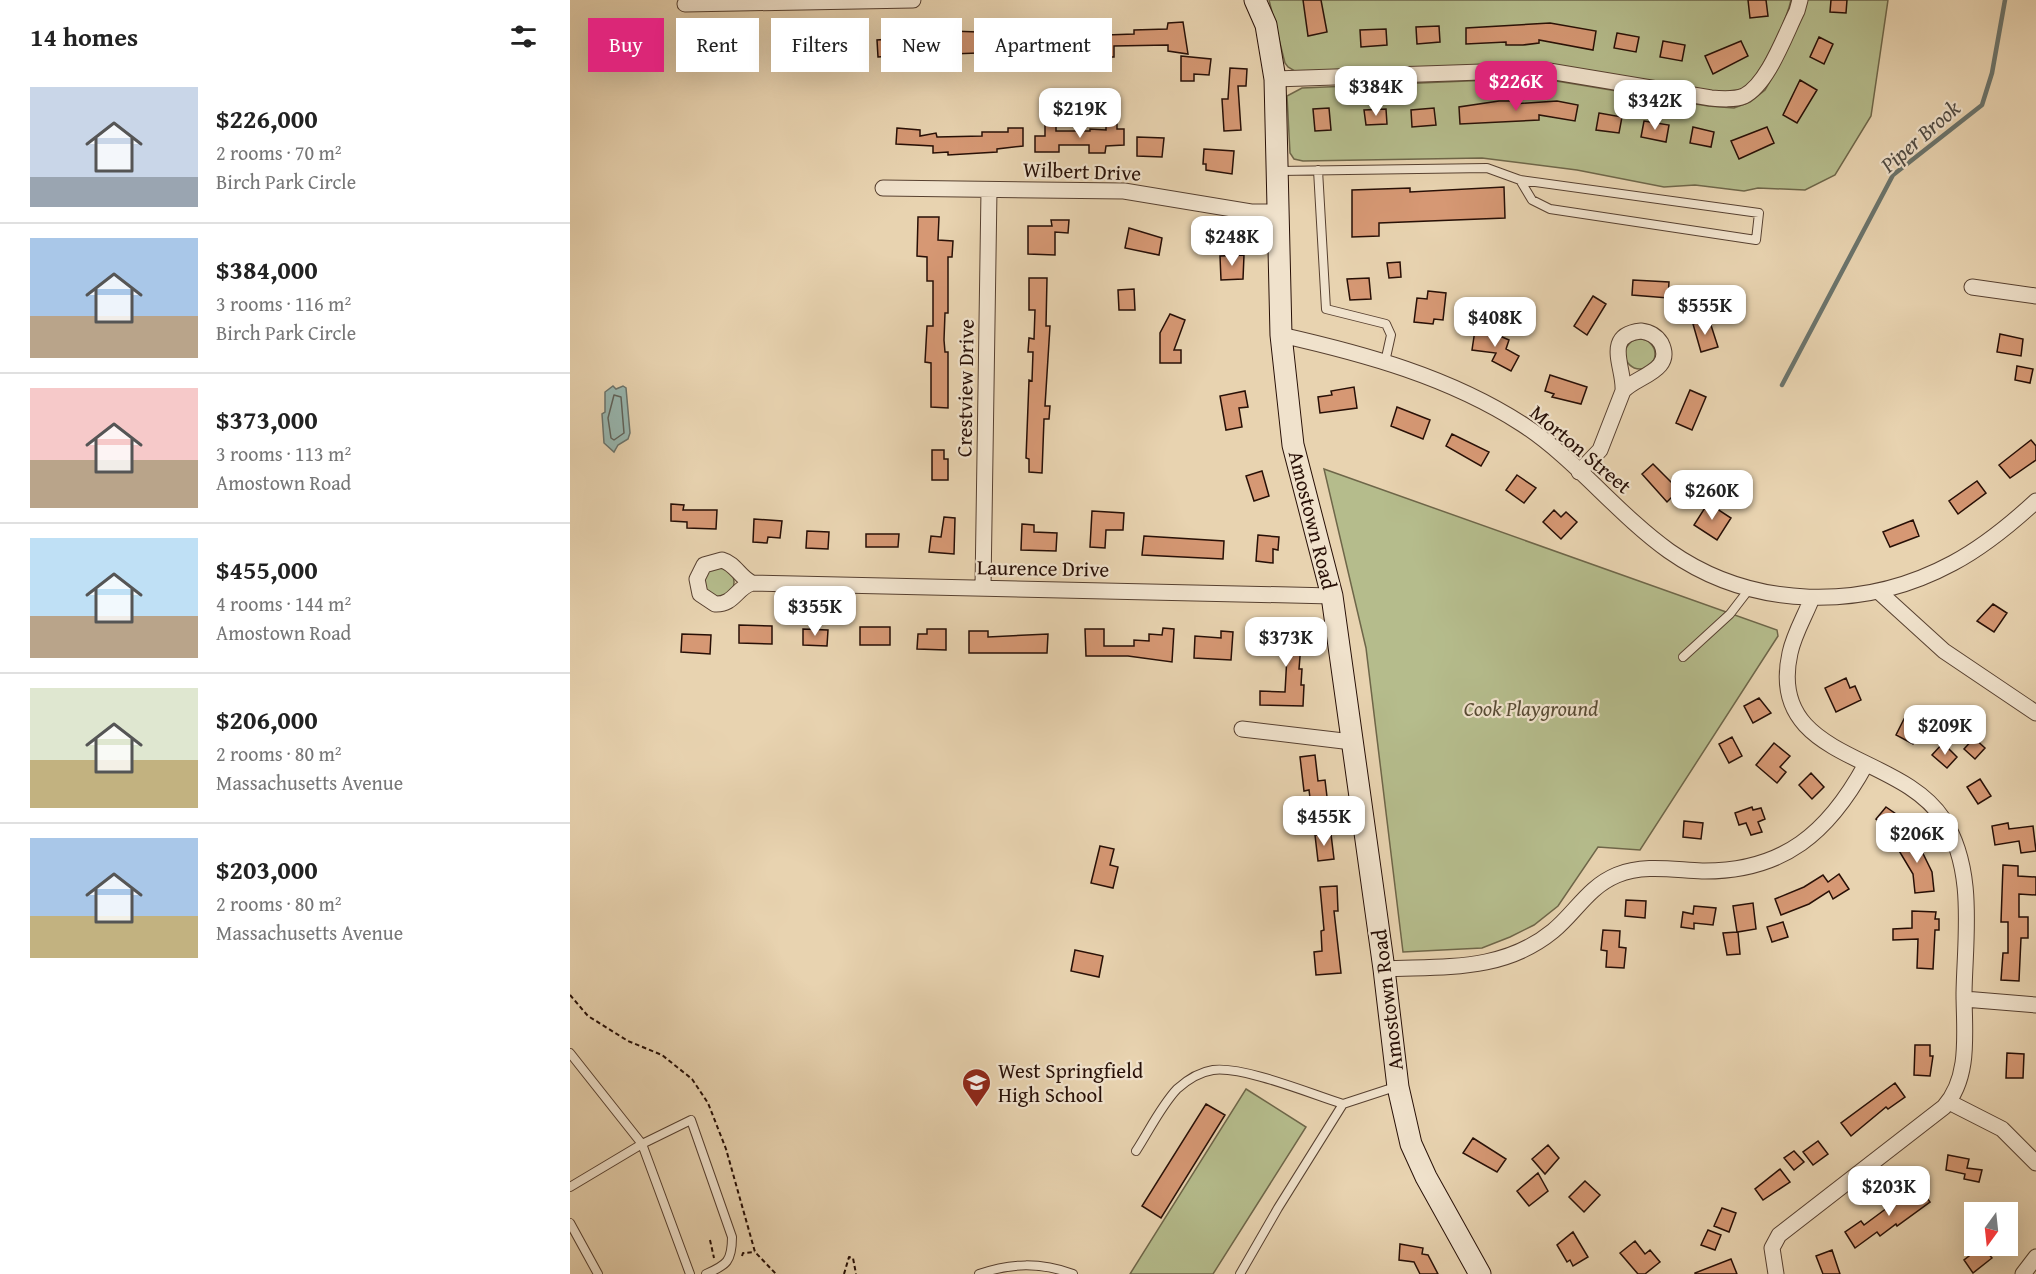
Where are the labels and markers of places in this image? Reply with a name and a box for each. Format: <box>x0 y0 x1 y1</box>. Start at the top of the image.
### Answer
pin: $226K <box>1474 61 1558 112</box>
pin: $384K <box>1334 66 1418 117</box>
pin: $342K <box>1613 80 1697 131</box>
pin: $219K <box>1038 88 1122 139</box>
pin: $248K <box>1190 216 1274 267</box>
pin: $555K <box>1663 285 1747 336</box>
pin: $408K <box>1453 297 1537 348</box>
pin: $260K <box>1670 470 1754 521</box>
pin: $355K <box>773 586 857 637</box>
pin: $373K <box>1244 617 1328 668</box>
pin: $209K <box>1903 705 1987 756</box>
pin: $455K <box>1282 796 1366 847</box>
pin: $206K <box>1875 813 1959 864</box>
place label: West Springfield High School <box>998 1055 1144 1110</box>
school or university icon: West Springfield High School <box>961 1066 993 1108</box>
pin: $203K <box>1847 1166 1931 1217</box>

